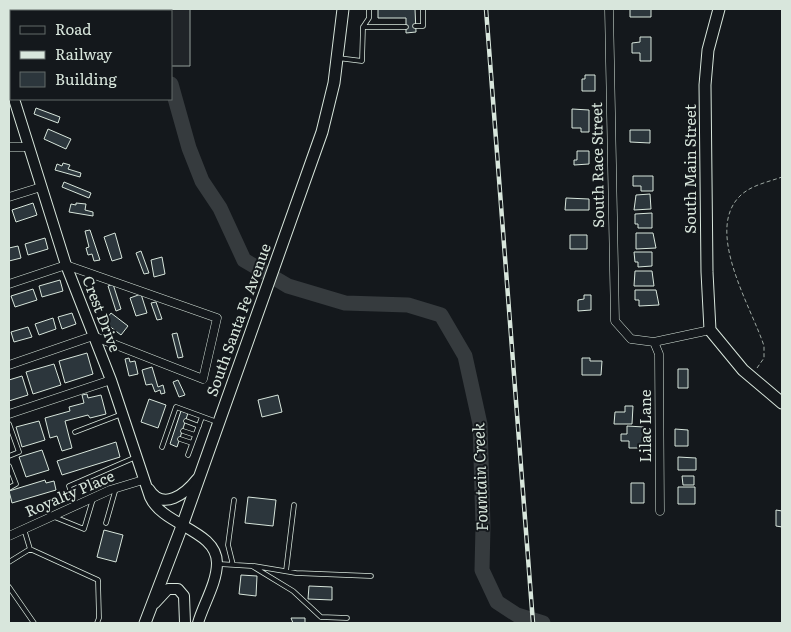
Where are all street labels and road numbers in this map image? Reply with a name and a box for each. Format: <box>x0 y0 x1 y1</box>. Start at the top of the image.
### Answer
street label: South Race Street <box>584 102 609 228</box>
street label: South Main Street <box>678 104 701 234</box>
street label: South Santa Fe Avenue <box>199 240 276 399</box>
street label: Crest Drive <box>77 272 128 355</box>
street label: Lilac Lane <box>633 389 656 463</box>
street label: Royalty Place <box>21 463 118 522</box>

